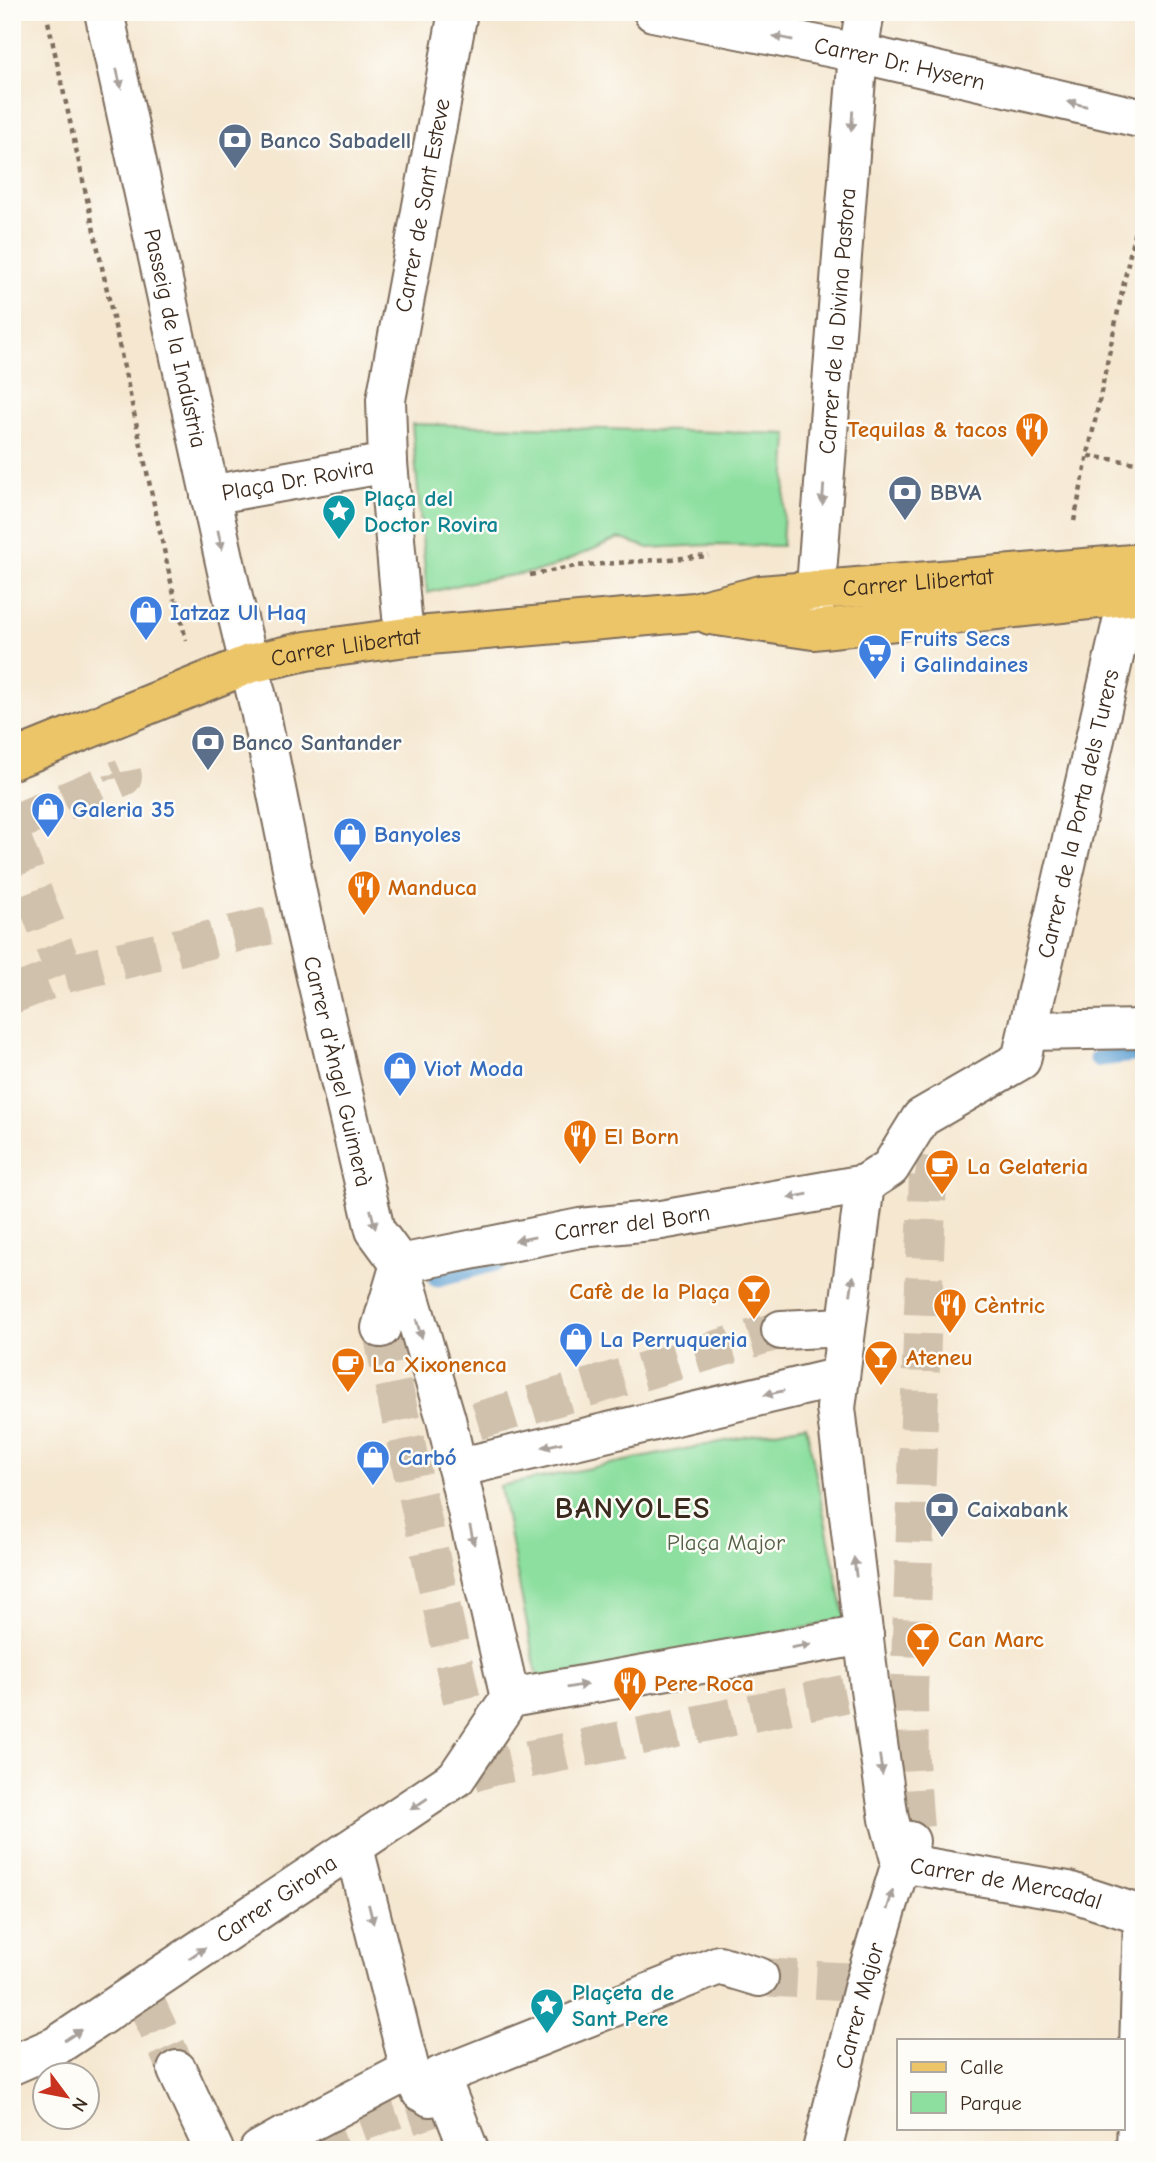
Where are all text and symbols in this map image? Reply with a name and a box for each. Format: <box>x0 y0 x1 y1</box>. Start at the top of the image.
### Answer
street label: Carrer Dr. Hysern <box>812 32 988 96</box>
one-way arrow <box>772 33 794 44</box>
one-way arrow <box>114 68 125 90</box>
street label: Carrer de Sant Esteve <box>390 96 456 315</box>
one-way arrow <box>1066 98 1088 109</box>
one-way arrow <box>846 111 857 133</box>
bank icon: Banco Sabadell <box>216 121 254 170</box>
place label: Banco Sabadell <box>260 127 411 154</box>
street label: Carrer de la Divina Pastora <box>813 187 861 455</box>
street label: Passeig de la Indústria <box>138 226 212 450</box>
restaurant icon: Tequilas & tacos <box>1013 410 1051 459</box>
place label: Tequilas & tacos <box>847 416 1007 443</box>
street label: Plaça Dr. Rovira <box>220 453 376 507</box>
bank icon: BBVA <box>886 473 924 522</box>
place label: BBVA <box>930 479 982 506</box>
one-way arrow <box>817 484 828 506</box>
place label: Plaça del Doctor Rovira <box>364 485 498 538</box>
place icon: Plaça del Doctor Rovira <box>320 492 358 541</box>
one-way arrow <box>214 530 225 552</box>
street label: Carrer Llibertat <box>842 563 996 602</box>
shop icon: Iatzaz Ul Haq <box>127 593 165 642</box>
place label: Iatzaz Ul Haq <box>170 599 307 626</box>
street label: Carrer Llibertat <box>268 623 423 673</box>
place label: Fruits Secs i Galindaines <box>900 625 1028 678</box>
supermarket icon: Fruits Secs i Galindaines <box>856 632 894 681</box>
street label: Carrer de la Porta dels Turers <box>1032 667 1125 961</box>
bank icon: Banco Santander <box>189 723 227 772</box>
place label: Banco Santander <box>232 729 402 756</box>
shop icon: Galeria 35 <box>29 790 67 839</box>
place label: Galeria 35 <box>72 796 175 823</box>
shop icon: Banyoles <box>331 815 369 864</box>
place label: Banyoles <box>374 821 461 848</box>
restaurant icon: Manduca <box>345 868 383 917</box>
place label: Manduca <box>388 874 477 901</box>
street label: Carrer d'Àngel Guimerà <box>298 954 377 1189</box>
shop icon: Viot Moda <box>381 1049 419 1098</box>
place label: Viot Moda <box>424 1055 524 1082</box>
restaurant icon: El Born <box>561 1117 599 1166</box>
place label: El Born <box>604 1123 679 1150</box>
cafe icon: La Gelateria <box>923 1147 961 1196</box>
place label: La Gelateria <box>967 1153 1088 1180</box>
one-way arrow <box>787 1191 809 1202</box>
street label: Carrer del Born <box>552 1199 712 1247</box>
one-way arrow <box>368 1209 379 1231</box>
one-way arrow <box>514 1234 536 1245</box>
bar icon: Cafè de la Plaça <box>735 1272 773 1321</box>
one-way arrow <box>846 1274 857 1296</box>
place label: Cafè de la Plaça <box>569 1278 730 1305</box>
restaurant icon: Cèntric <box>931 1286 969 1335</box>
place label: Cèntric <box>974 1292 1045 1319</box>
one-way arrow <box>415 1319 425 1340</box>
shop icon: La Perruqueria <box>557 1320 595 1369</box>
place label: La Perruqueria <box>600 1326 748 1353</box>
bar icon: Ateneu <box>862 1338 900 1387</box>
place label: Ateneu <box>906 1344 973 1371</box>
cafe icon: La Xixonenca <box>329 1345 367 1394</box>
place label: La Xixonenca <box>372 1351 507 1378</box>
one-way arrow <box>763 1387 785 1398</box>
shop icon: Carbó <box>354 1438 392 1487</box>
one-way arrow <box>541 1440 563 1451</box>
place label: Carbó <box>398 1444 457 1471</box>
bank icon: Caixabank <box>923 1490 961 1539</box>
district label: BANYOLES <box>555 1491 711 1526</box>
place label: Caixabank <box>967 1496 1068 1523</box>
one-way arrow <box>467 1524 478 1546</box>
park label: Plaça Major <box>667 1529 786 1556</box>
one-way arrow <box>850 1556 861 1578</box>
bar icon: Can Marc <box>904 1620 942 1669</box>
place label: Can Marc <box>948 1626 1044 1653</box>
one-way arrow <box>790 1640 812 1651</box>
restaurant icon: Pere Roca <box>611 1664 649 1713</box>
place label: Pere Roca <box>654 1670 754 1697</box>
one-way arrow <box>566 1680 588 1691</box>
one-way arrow <box>876 1754 887 1776</box>
one-way arrow <box>409 1797 429 1810</box>
street label: Carrer Girona <box>211 1849 342 1949</box>
street label: Carrer de Mercadal <box>908 1852 1105 1915</box>
one-way arrow <box>885 1889 895 1910</box>
one-way arrow <box>366 1903 377 1925</box>
street label: Carrer Major <box>830 1938 890 2072</box>
one-way arrow <box>188 1947 207 1960</box>
place label: Plaçeta de Sant Pere <box>572 1979 674 2032</box>
place icon: Plaçeta de Sant Pere <box>528 1986 566 2035</box>
one-way arrow <box>63 2028 83 2041</box>
legend <box>897 2039 1124 2130</box>
text: Calle <box>960 2055 1003 2079</box>
north arrow <box>32 2060 102 2130</box>
text: Parque <box>960 2091 1022 2115</box>
text: N <box>67 2093 92 2116</box>

